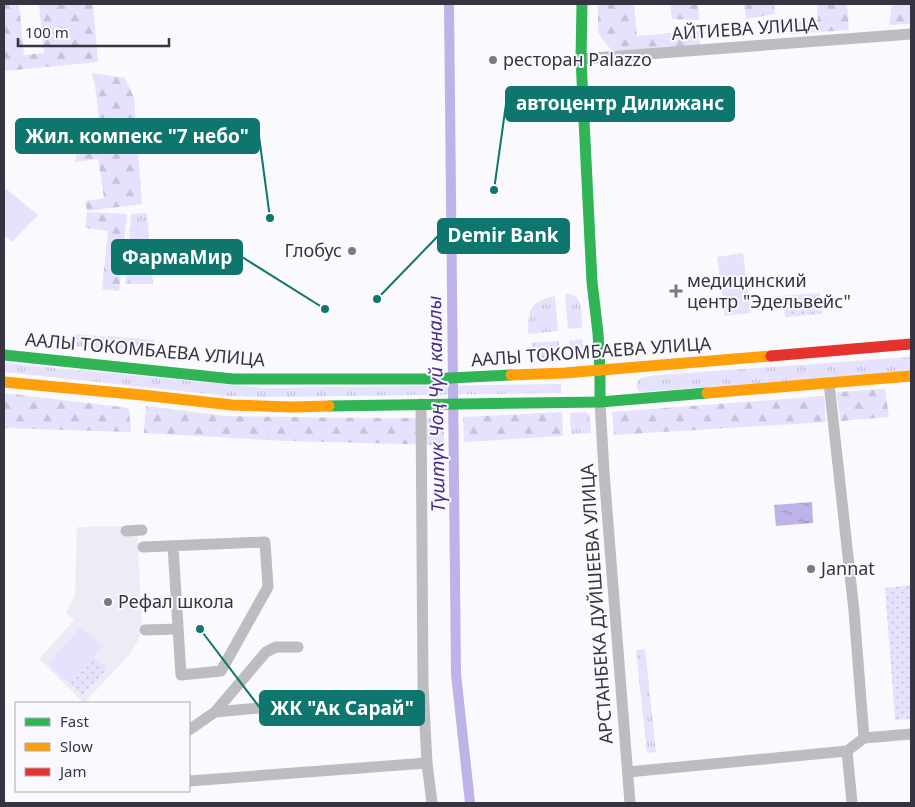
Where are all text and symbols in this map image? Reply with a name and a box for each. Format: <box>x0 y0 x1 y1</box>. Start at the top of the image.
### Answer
street label: АЙТИЕВА УЛИЦА <box>671 11 820 45</box>
scale bar <box>18 15 169 47</box>
text: 100 m <box>25 22 69 42</box>
place label: ресторан Palazzo <box>503 47 652 71</box>
marker: ресторан Palazzo <box>487 54 499 66</box>
callout: автоцентр Дилижанс <box>506 87 734 121</box>
text: автоцентр Дилижанс <box>516 90 724 116</box>
callout: Жил. компекс "7 небо" <box>16 119 259 153</box>
text: Жил. компекс "7 небо" <box>25 123 249 149</box>
callout: Demir Bank <box>438 219 569 253</box>
text: Demir Bank <box>447 222 559 248</box>
place label: Глобус <box>284 238 342 262</box>
callout: ФармаМир <box>112 240 242 274</box>
text: ФармаМир <box>122 244 232 270</box>
marker: Глобус <box>346 245 358 257</box>
place label: медицинский центр "Эдельвейс" <box>687 268 851 313</box>
marker: медицинский центр "Эдельвейс" <box>669 284 683 298</box>
water label: Түштүк Чоң Чүй каналы <box>421 295 451 513</box>
street label: ААЛЫ ТОКОМБАЕВА УЛИЦА <box>24 327 266 371</box>
street label: ААЛЫ ТОКОМБАЕВА УЛИЦА <box>470 331 712 371</box>
street label: АРСТАНБЕКА ДУЙШЕЕВА УЛИЦА <box>574 463 618 745</box>
place label: Jannat <box>819 556 875 580</box>
marker: Jannat <box>805 563 817 575</box>
place label: Рефал школа <box>118 589 234 613</box>
marker: Рефал школа <box>102 596 114 608</box>
callout: ЖК "Ак Сарай" <box>260 691 424 725</box>
text: ЖК "Ак Сарай" <box>270 695 414 721</box>
legend <box>15 702 190 792</box>
text: Fast <box>60 711 89 731</box>
text: Slow <box>60 736 93 756</box>
text: Jam <box>58 761 87 781</box>

